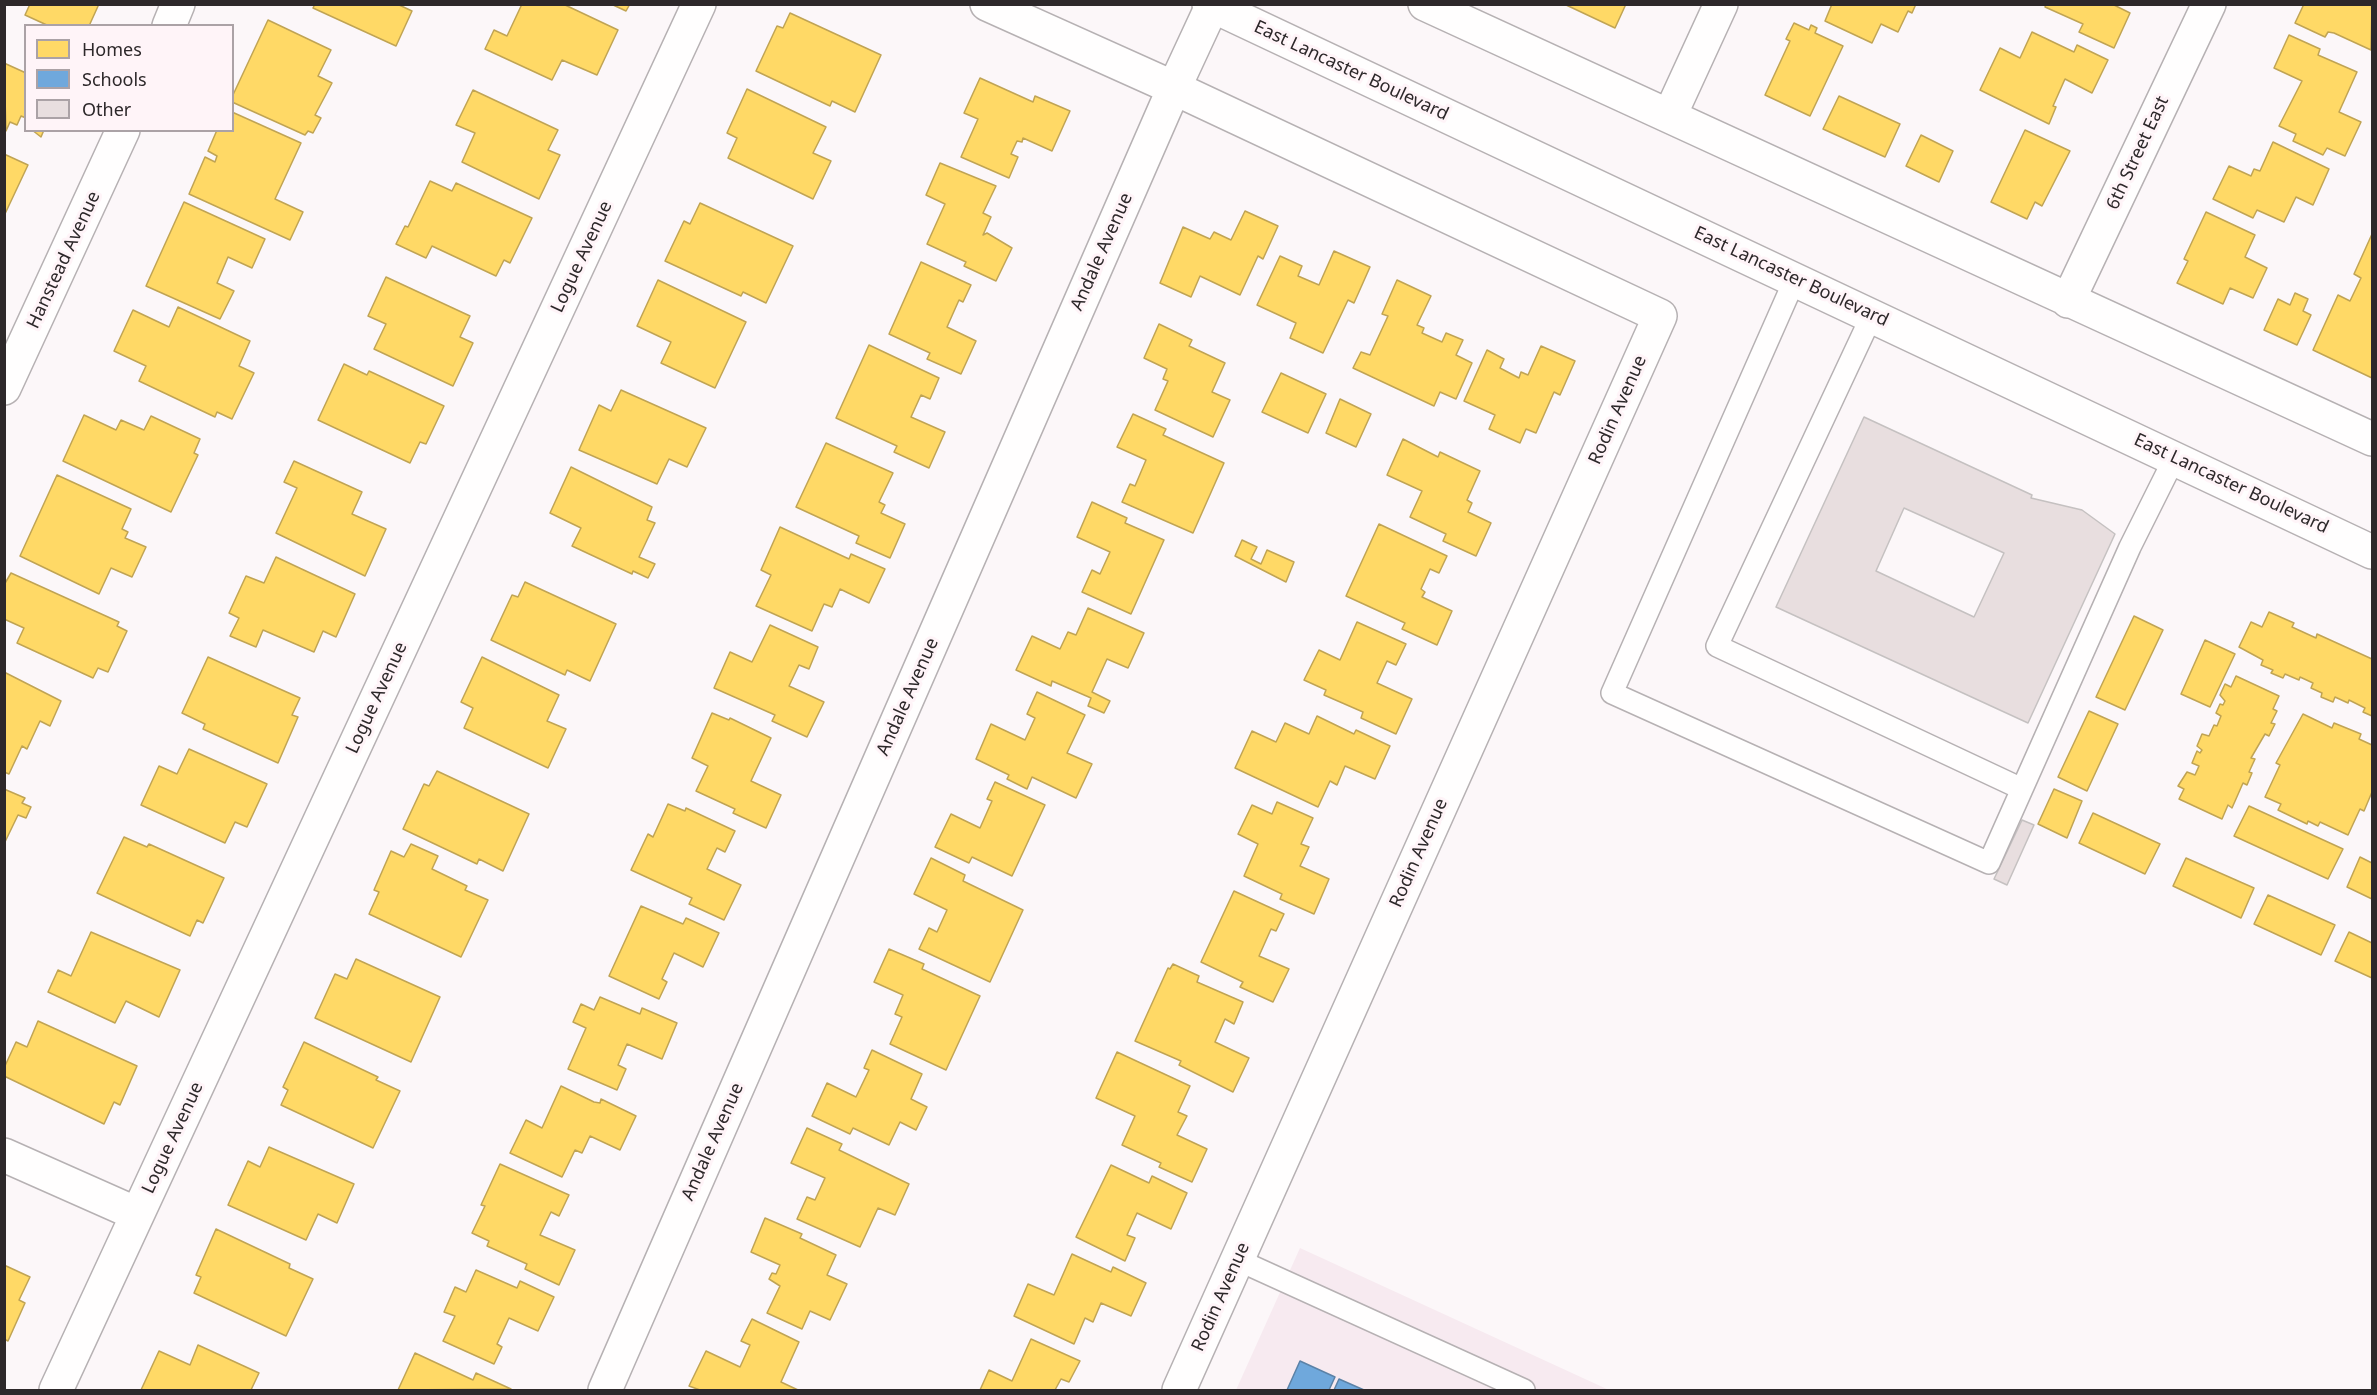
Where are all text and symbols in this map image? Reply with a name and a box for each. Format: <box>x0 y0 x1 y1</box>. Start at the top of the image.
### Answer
street label: East Lancaster Boulevard <box>1250 16 1452 126</box>
legend <box>24 24 234 132</box>
text: Homes <box>82 37 142 61</box>
text: Schools <box>82 67 147 91</box>
street label: 6th Street East <box>2102 93 2174 213</box>
text: Other <box>82 97 131 121</box>
street label: Hanstead Avenue <box>23 188 105 332</box>
street label: Andale Avenue <box>1066 190 1138 314</box>
street label: Logue Avenue <box>547 198 617 316</box>
street label: East Lancaster Boulevard <box>1690 222 1892 332</box>
street label: Rodin Avenue <box>1584 352 1652 468</box>
street label: East Lancaster Boulevard <box>2130 429 2332 539</box>
street label: Andale Avenue <box>872 635 944 759</box>
street label: Logue Avenue <box>342 639 412 757</box>
street label: Rodin Avenue <box>1385 795 1453 911</box>
street label: Logue Avenue <box>138 1079 208 1197</box>
street label: Andale Avenue <box>677 1080 749 1204</box>
street label: Rodin Avenue <box>1187 1239 1255 1355</box>

